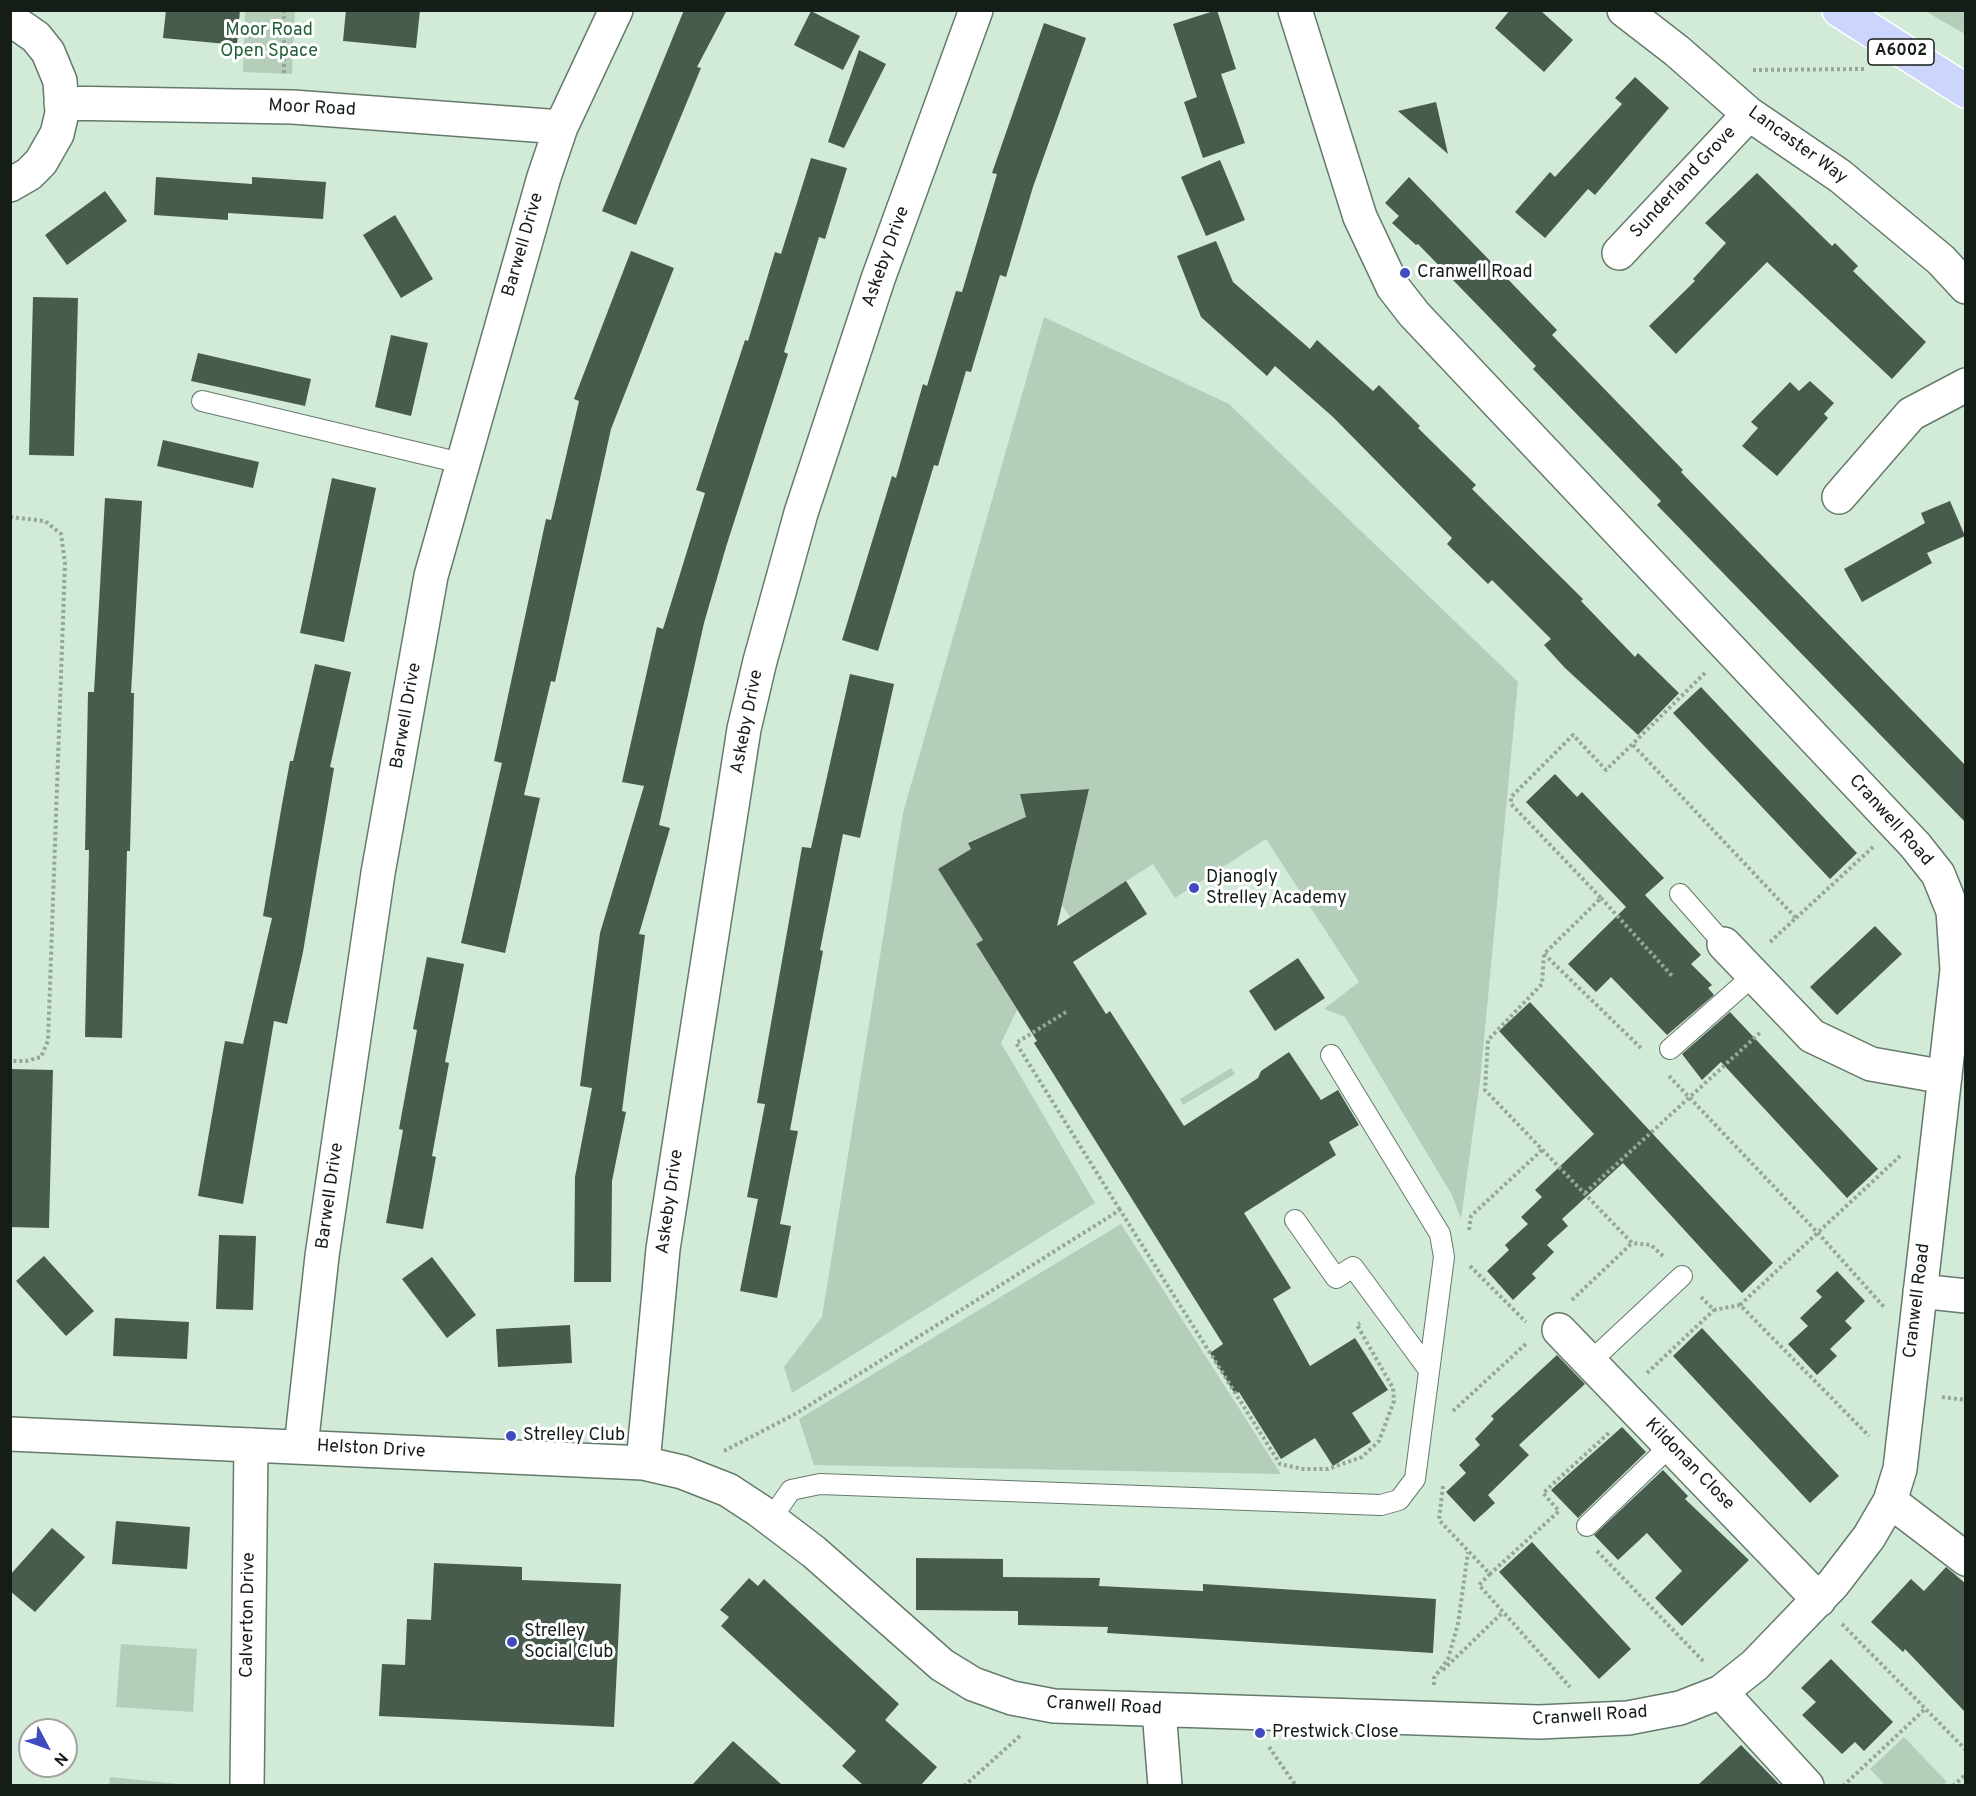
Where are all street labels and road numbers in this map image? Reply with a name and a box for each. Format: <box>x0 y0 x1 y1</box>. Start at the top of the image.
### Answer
road number: A6002 <box>1868 39 1934 65</box>
street label: Moor Road <box>268 96 356 122</box>
street label: Lancaster Way <box>1743 103 1851 189</box>
street label: Sunderland Grove <box>1627 123 1741 243</box>
street label: Barwell Drive <box>499 190 549 300</box>
street label: Askeby Drive <box>859 204 915 310</box>
street label: Barwell Drive <box>387 661 427 771</box>
street label: Askeby Drive <box>727 668 769 776</box>
street label: Cranwell Road <box>1843 771 1937 871</box>
street label: Barwell Drive <box>313 1141 349 1251</box>
street label: Askeby Drive <box>653 1148 689 1256</box>
street label: Cranwell Road <box>1900 1242 1936 1360</box>
street label: Kildonan Close <box>1640 1414 1738 1516</box>
street label: Helston Drive <box>316 1436 426 1464</box>
street label: Calverton Drive <box>237 1552 261 1678</box>
street label: Cranwell Road <box>1046 1693 1162 1721</box>
street label: Cranwell Road <box>1532 1702 1648 1732</box>

